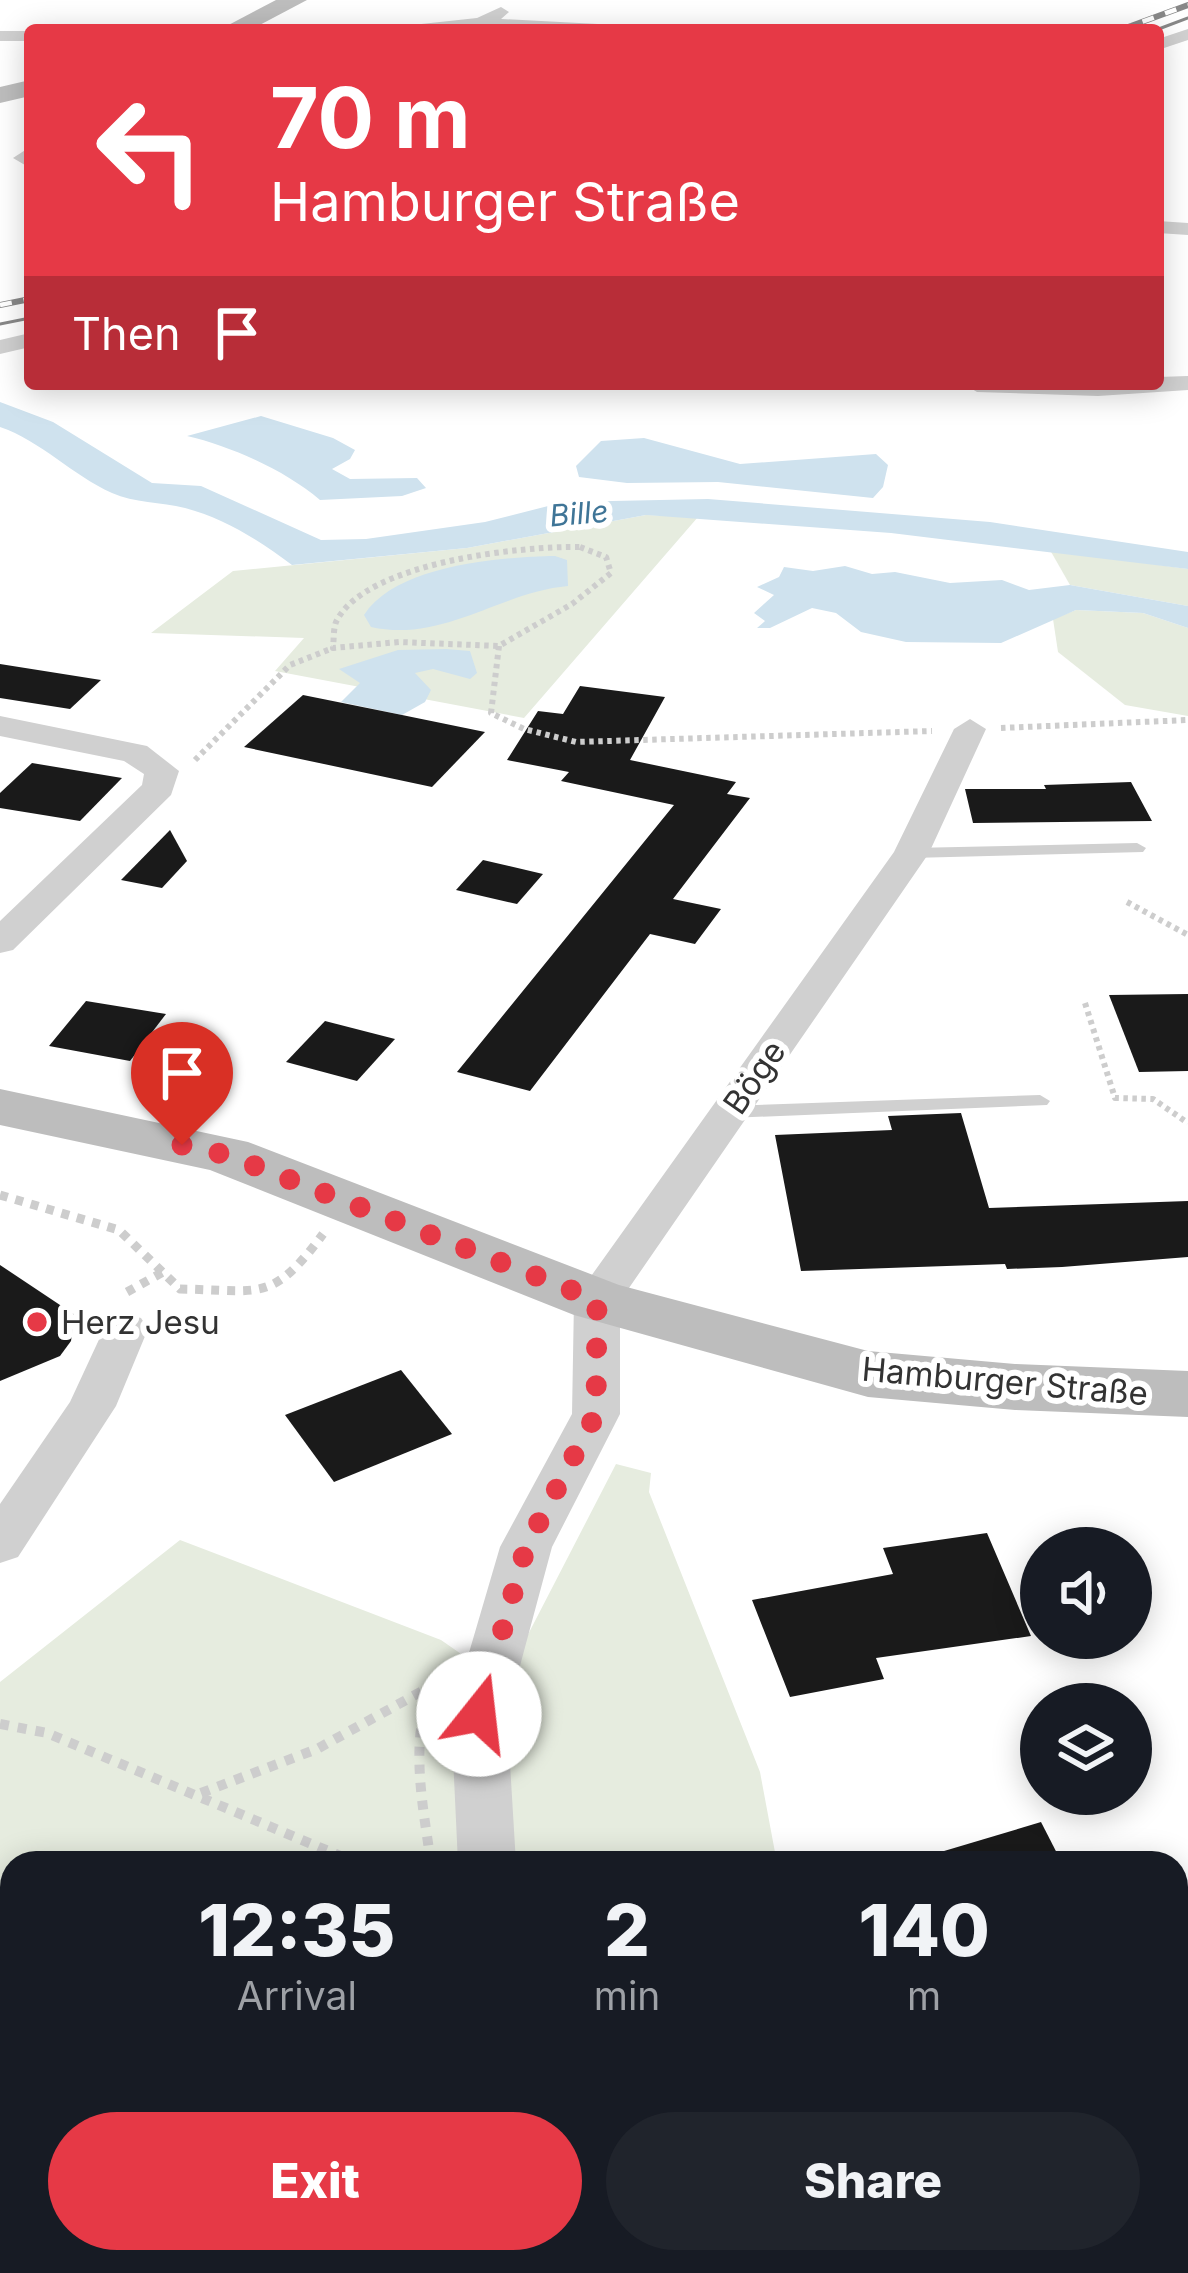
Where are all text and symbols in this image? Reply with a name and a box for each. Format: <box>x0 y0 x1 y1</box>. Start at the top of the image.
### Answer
text: 70 m <box>270 67 471 168</box>
icon: left <box>72 72 228 228</box>
text: Hamburger Straße <box>270 169 740 234</box>
icon: arrive <box>204 300 270 366</box>
text: Then <box>72 306 180 361</box>
water label: Bille <box>548 493 610 533</box>
pin <box>131 1022 233 1145</box>
street label: Böge <box>714 1032 794 1122</box>
icon: arrive <box>149 1040 215 1106</box>
place label: Herz Jesu <box>61 1302 220 1342</box>
marker: Herz Jesu <box>24 1309 50 1335</box>
street label: Hamburger Straße <box>860 1349 1150 1413</box>
map controls <box>1020 1527 1152 1815</box>
button: sound <box>1020 1527 1152 1659</box>
position arrow <box>416 1651 542 1777</box>
button: layers <box>1020 1683 1152 1815</box>
text: 12:35 <box>198 1886 396 1973</box>
text: 2 <box>604 1886 650 1973</box>
text: 140 <box>859 1886 990 1973</box>
text: Arrival <box>237 1972 357 2019</box>
text: min <box>594 1972 660 2019</box>
text: m <box>907 1972 941 2019</box>
button: Exit <box>48 2112 582 2250</box>
button: Share <box>606 2112 1140 2250</box>

